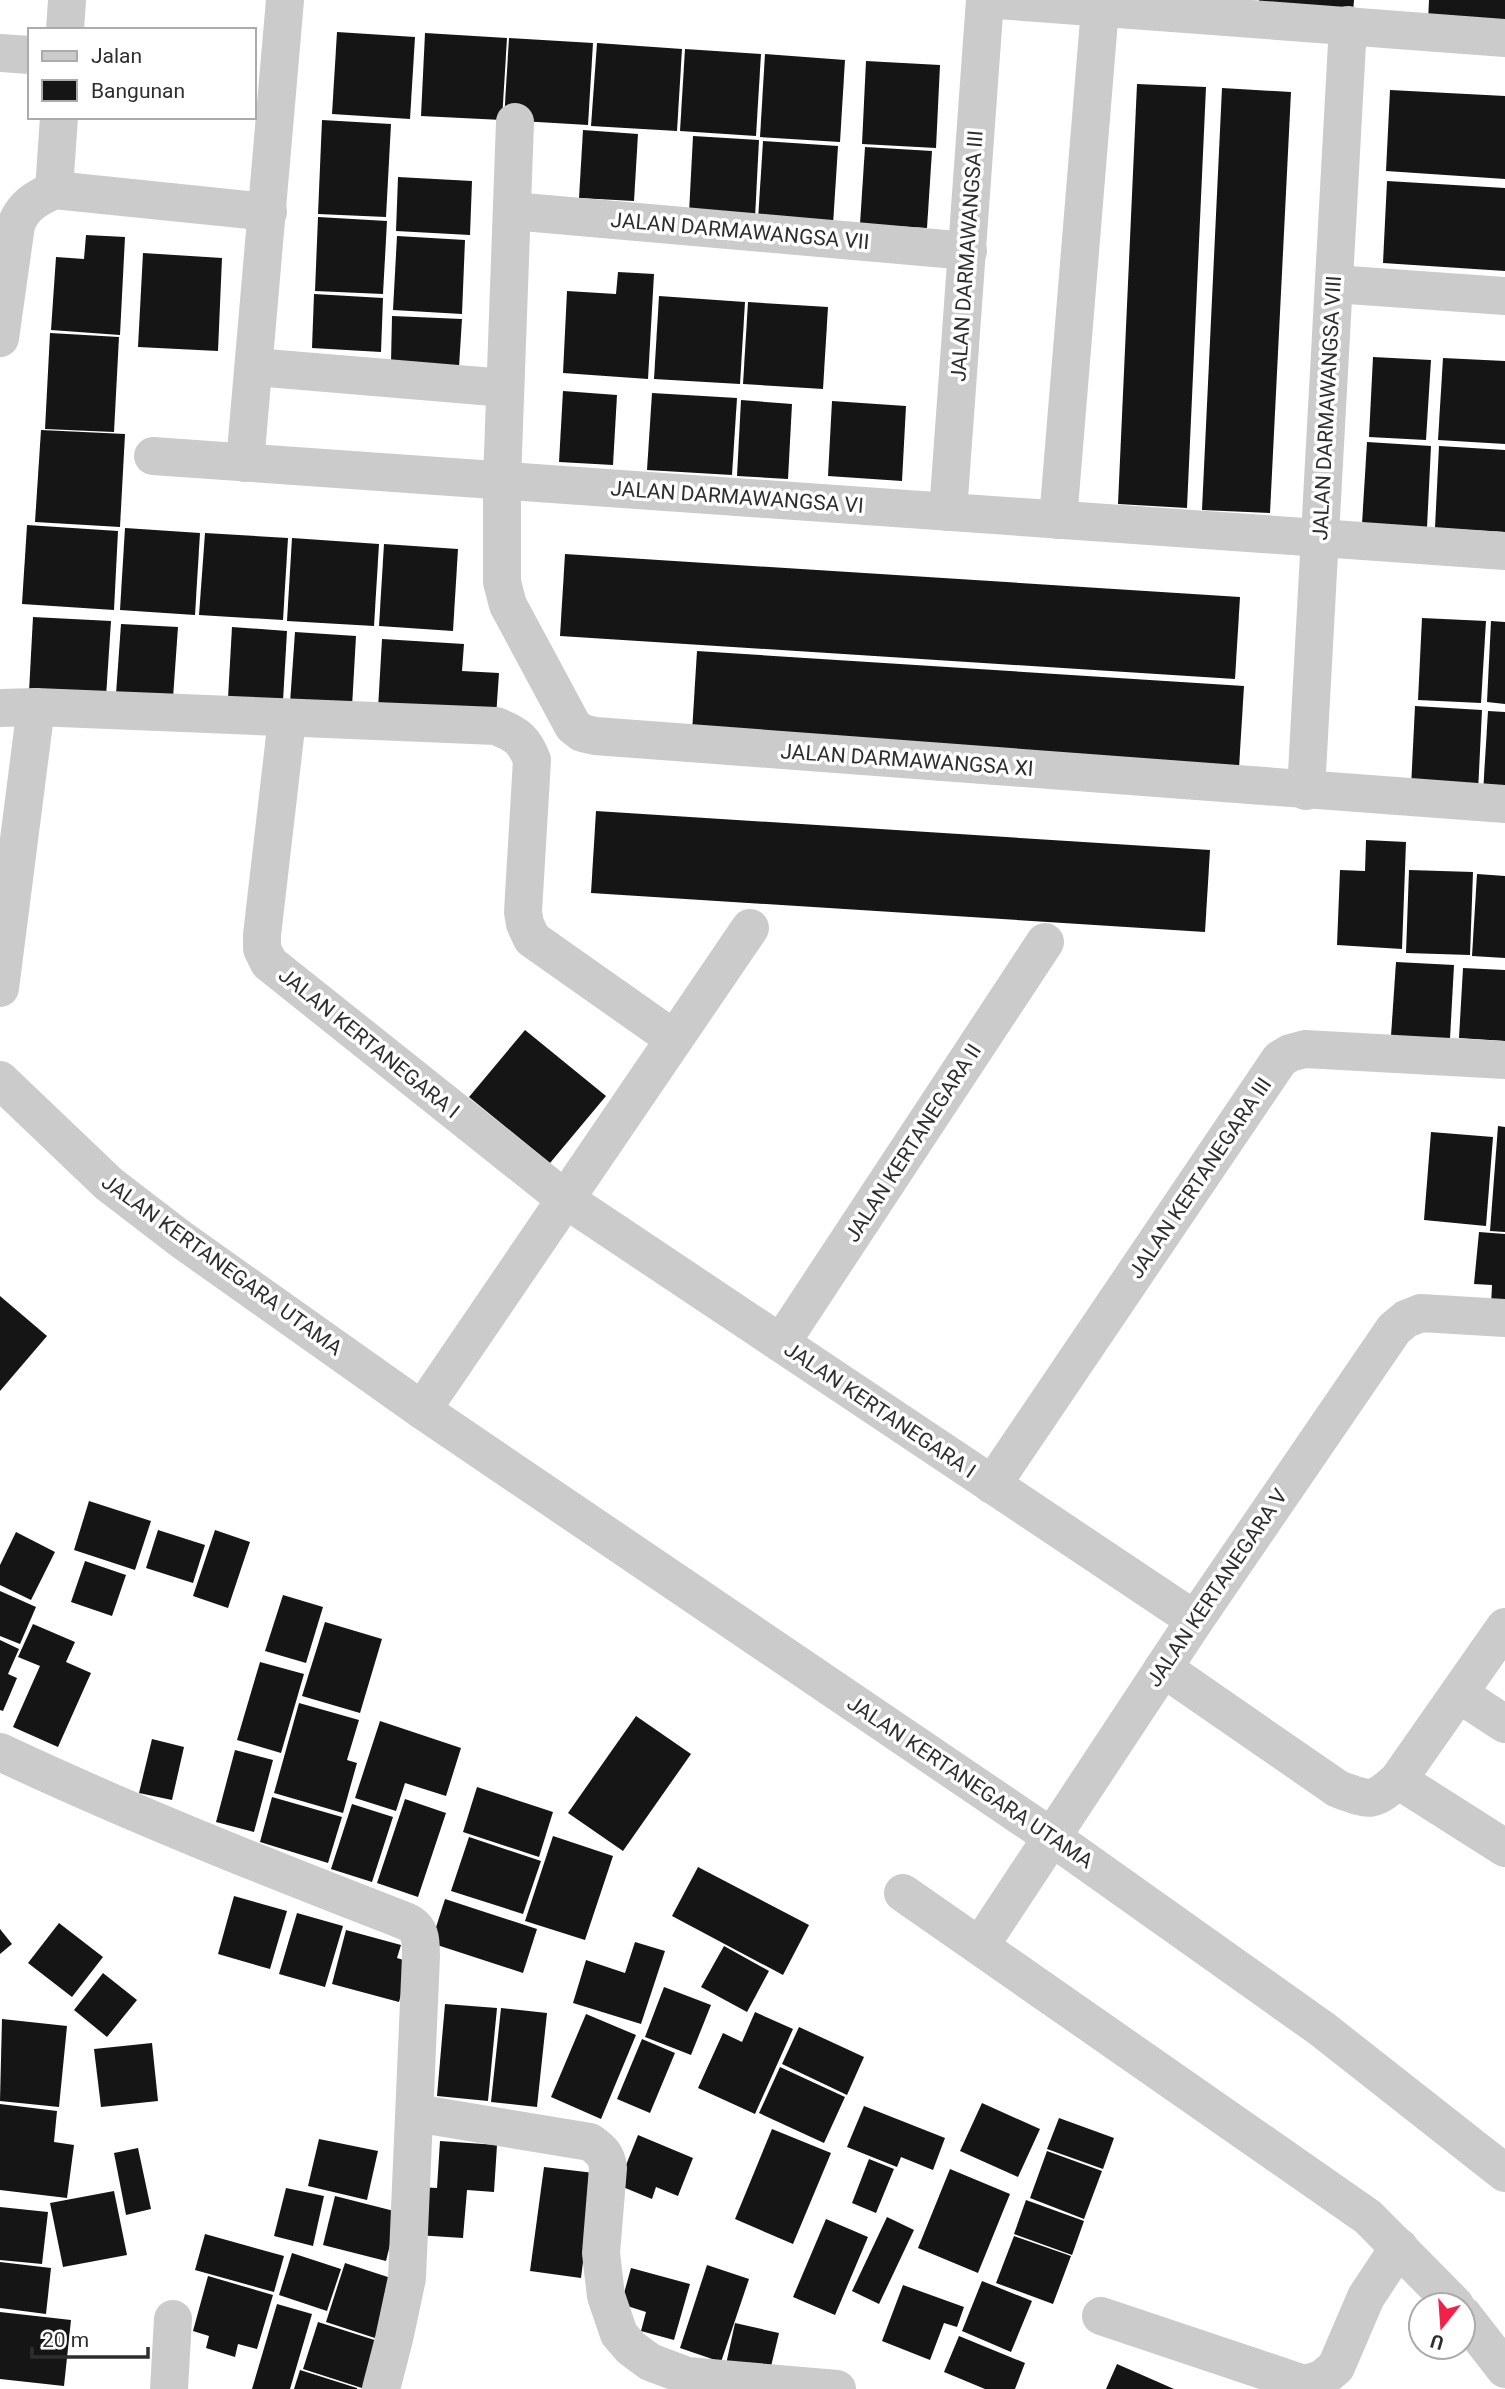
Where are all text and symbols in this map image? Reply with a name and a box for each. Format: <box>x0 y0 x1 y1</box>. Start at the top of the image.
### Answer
legend <box>28 28 256 119</box>
text: Jalan <box>91 44 142 68</box>
text: Bangunan <box>91 79 185 103</box>
street label: JALAN DARMAWANGSA III <box>946 130 988 382</box>
street label: JALAN DARMAWANGSA VII <box>610 208 870 254</box>
street label: JALAN DARMAWANGSA VIII <box>1308 275 1346 541</box>
street label: JALAN DARMAWANGSA VI <box>610 476 864 518</box>
street label: JALAN DARMAWANGSA XI <box>780 739 1034 781</box>
street label: JALAN KERTANEGARA I <box>274 963 464 1123</box>
street label: JALAN KERTANEGARA II <box>840 1039 986 1247</box>
street label: JALAN KERTANEGARA III <box>1124 1073 1276 1283</box>
street label: JALAN KERTANEGARA UTAMA <box>97 1170 347 1360</box>
street label: JALAN KERTANEGARA I <box>780 1337 980 1483</box>
street label: JALAN KERTANEGARA V <box>1142 1484 1293 1691</box>
street label: JALAN KERTANEGARA UTAMA <box>843 1691 1098 1874</box>
north arrow <box>1407 2291 1477 2361</box>
scale bar <box>32 2316 147 2360</box>
text: 20 m <box>42 2328 89 2352</box>
text: U <box>1428 2329 1447 2355</box>

